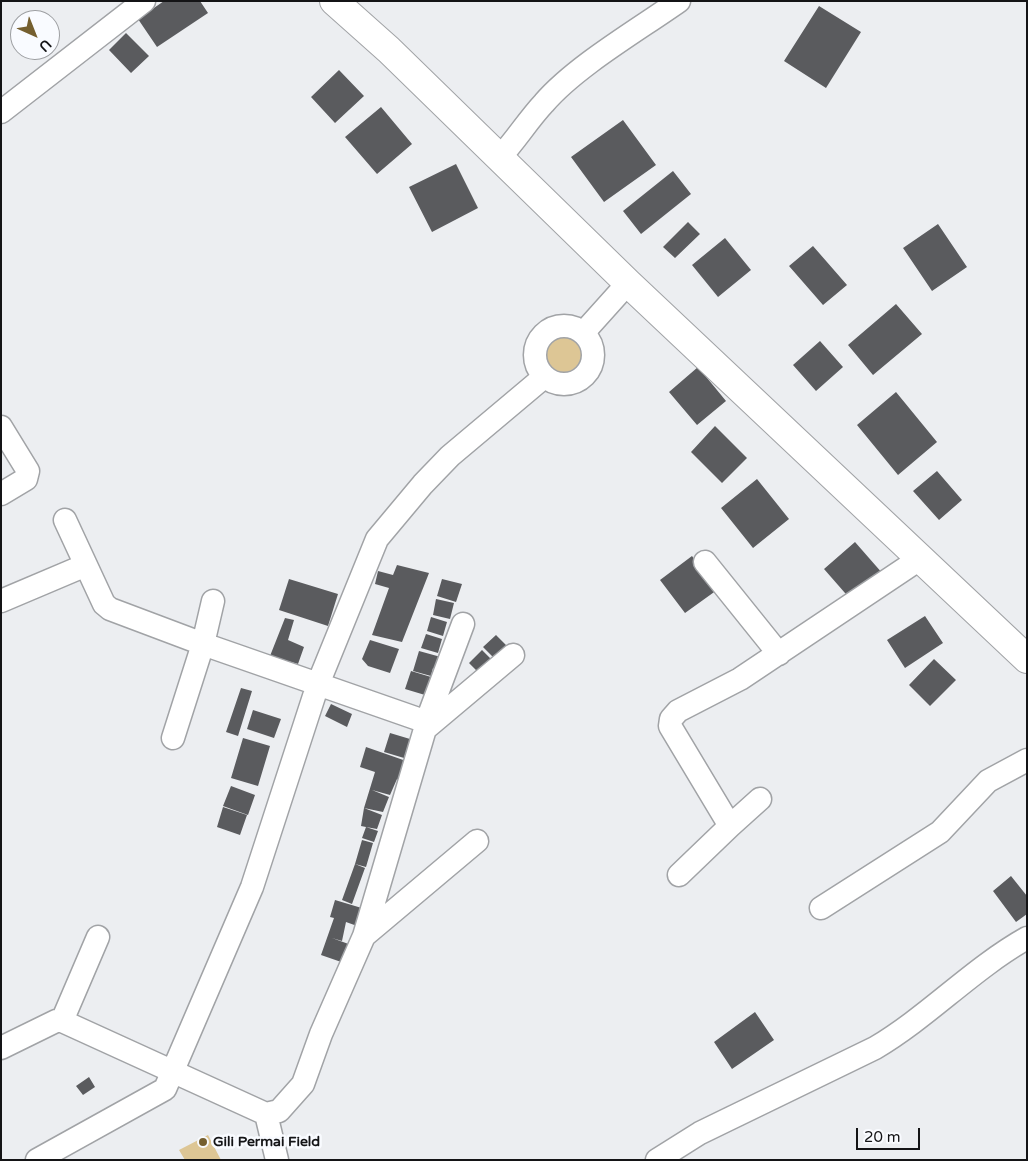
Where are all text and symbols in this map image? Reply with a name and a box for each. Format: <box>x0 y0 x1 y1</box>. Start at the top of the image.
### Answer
north arrow <box>10 10 60 60</box>
text: U <box>35 36 55 55</box>
scale bar <box>858 1118 922 1150</box>
text: 20 m <box>864 1128 901 1146</box>
place label: Gili Permai Field <box>213 1134 320 1150</box>
marker: Gili Permai Field <box>197 1136 209 1148</box>

